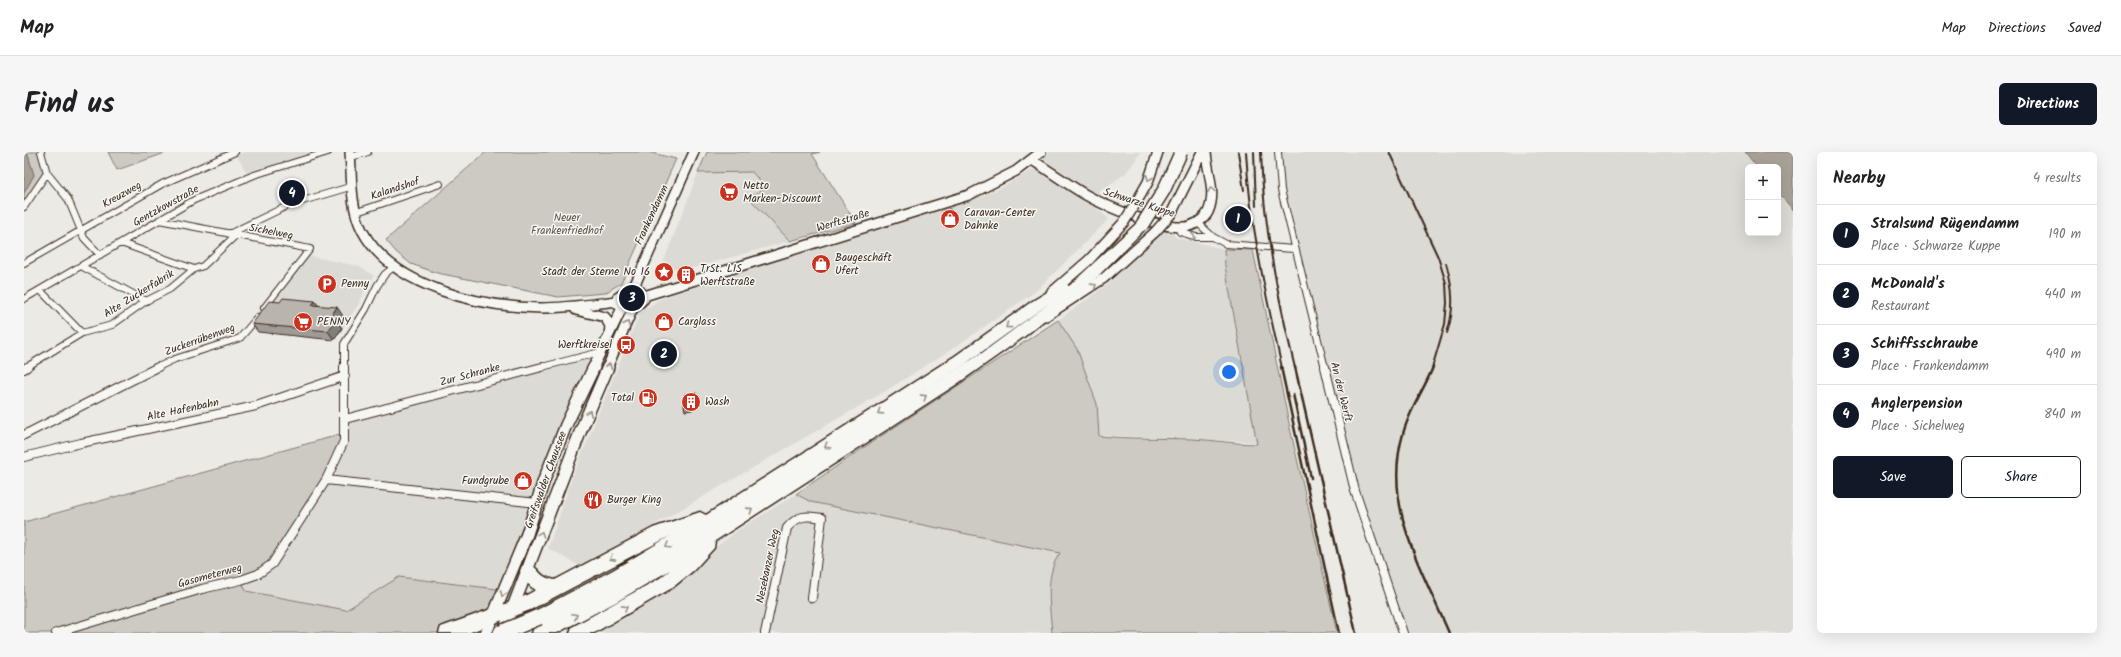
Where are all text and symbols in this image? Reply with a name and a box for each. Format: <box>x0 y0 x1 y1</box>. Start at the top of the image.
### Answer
text: Map <box>20 13 54 43</box>
text: Map <box>1941 17 1966 39</box>
text: Directions <box>1988 17 2046 39</box>
text: Saved <box>2068 17 2101 39</box>
text: Find us <box>24 82 115 127</box>
button: Directions <box>1999 83 2097 125</box>
map controls <box>1745 164 1781 236</box>
button: + <box>1745 164 1781 200</box>
text: Nearby <box>1833 165 1885 192</box>
text: 4 results <box>2033 168 2081 189</box>
street label: Kalandshof <box>368 172 424 205</box>
one-way arrow <box>1146 175 1154 182</box>
street label: Kreuzweg <box>99 177 145 213</box>
place label: Netto Marken-Discount <box>743 177 822 208</box>
pin: 4 <box>279 178 305 208</box>
street label: Gentzkowstraße <box>130 180 202 232</box>
supermarket icon: Netto Marken-Discount <box>718 181 740 203</box>
street label: Frankendamm <box>630 182 674 248</box>
street label: Schwarze Kuppe <box>1101 183 1177 223</box>
one-way arrow <box>1207 187 1216 193</box>
button: − <box>1745 200 1781 236</box>
street label: Werftstraße <box>814 204 872 238</box>
place label: Caravan-Center Dahnke <box>964 204 1037 235</box>
pin: 1 <box>1225 204 1251 234</box>
shop icon: Caravan-Center Dahnke <box>939 208 961 230</box>
park label: Neuer Frankenfriedhof <box>531 209 605 240</box>
text: Stralsund Rügendamm <box>1871 212 2019 236</box>
street label: Sichelweg <box>247 219 295 245</box>
text: 1 <box>1844 224 1848 245</box>
text: 190 m <box>2049 224 2081 245</box>
one-way arrow <box>1190 232 1197 241</box>
text: Place · Schwarze Kuppe <box>1871 236 2000 257</box>
place label: Baugeschäft Ufert <box>835 249 892 280</box>
shop icon: Baugeschäft Ufert <box>810 253 832 275</box>
place label: TrSt. LIS Werftstraße <box>700 260 755 291</box>
place icon: Stadt der Sterne No 16 <box>653 261 675 283</box>
place label: Stadt der Sterne No 16 <box>542 263 650 281</box>
building icon: TrSt. LIS Werftstraße <box>675 264 697 286</box>
street label: Alte Zuckerfabrik <box>100 265 179 323</box>
text: McDonald's <box>1871 272 1945 296</box>
parking icon: Penny <box>316 273 338 295</box>
place label: Penny <box>341 275 370 293</box>
pin: 3 <box>619 283 645 313</box>
one-way arrow <box>1090 283 1097 290</box>
text: 2 <box>1842 284 1850 305</box>
text: 440 m <box>2045 284 2081 305</box>
text: Restaurant <box>1871 296 1930 317</box>
supermarket icon: PENNY <box>292 311 314 333</box>
shop icon: Carglass <box>653 311 675 333</box>
place label: PENNY <box>317 313 351 331</box>
place label: Carglass <box>678 313 716 331</box>
street label: Zuckerrübenweg <box>162 319 238 361</box>
one-way arrow <box>622 320 630 328</box>
one-way arrow <box>1005 321 1012 328</box>
text: Schiffsschraube <box>1871 332 1978 356</box>
bus stop icon: Werftkreisel <box>615 334 637 356</box>
place label: Werftkreisel <box>558 336 612 354</box>
pin: 2 <box>651 339 677 369</box>
text: 3 <box>1842 344 1850 365</box>
text: 490 m <box>2045 344 2081 365</box>
text: Place · Frankendamm <box>1871 356 1989 377</box>
street label: Zur Schranke <box>438 358 502 392</box>
street label: An der Werft <box>1325 360 1357 425</box>
your location <box>1219 362 1239 382</box>
one-way arrow <box>604 363 612 371</box>
fuel station icon: Total <box>637 387 659 409</box>
place label: Total <box>611 389 634 407</box>
building icon: Wash <box>680 391 702 413</box>
text: Anglerpension <box>1871 392 1962 416</box>
place label: Wash <box>705 393 729 411</box>
street label: Alte Hafenbahn <box>145 394 221 426</box>
one-way arrow <box>920 395 927 402</box>
text: 4 <box>1842 404 1850 425</box>
text: 840 m <box>2044 404 2081 425</box>
one-way arrow <box>877 407 884 415</box>
one-way arrow <box>584 409 592 417</box>
text: Place · Sichelweg <box>1871 416 1965 437</box>
street label: Greifswalder Chaussee <box>520 429 572 531</box>
one-way arrow <box>824 441 831 448</box>
button: Save <box>1833 456 1953 498</box>
button: Share <box>1961 456 2081 498</box>
shop icon: Fundgrube <box>512 470 534 492</box>
place label: Fundgrube <box>462 472 509 490</box>
restaurant icon: Burger King <box>582 489 604 511</box>
place label: Burger King <box>607 491 661 509</box>
one-way arrow <box>746 508 753 515</box>
street label: Nesebanzer Weg <box>751 527 785 605</box>
one-way arrow <box>537 530 545 537</box>
one-way arrow <box>665 541 672 548</box>
one-way arrow <box>609 554 616 561</box>
street label: Gasometerweg <box>176 559 244 593</box>
one-way arrow <box>499 590 507 597</box>
one-way arrow <box>620 605 628 613</box>
one-way arrow <box>571 613 578 621</box>

